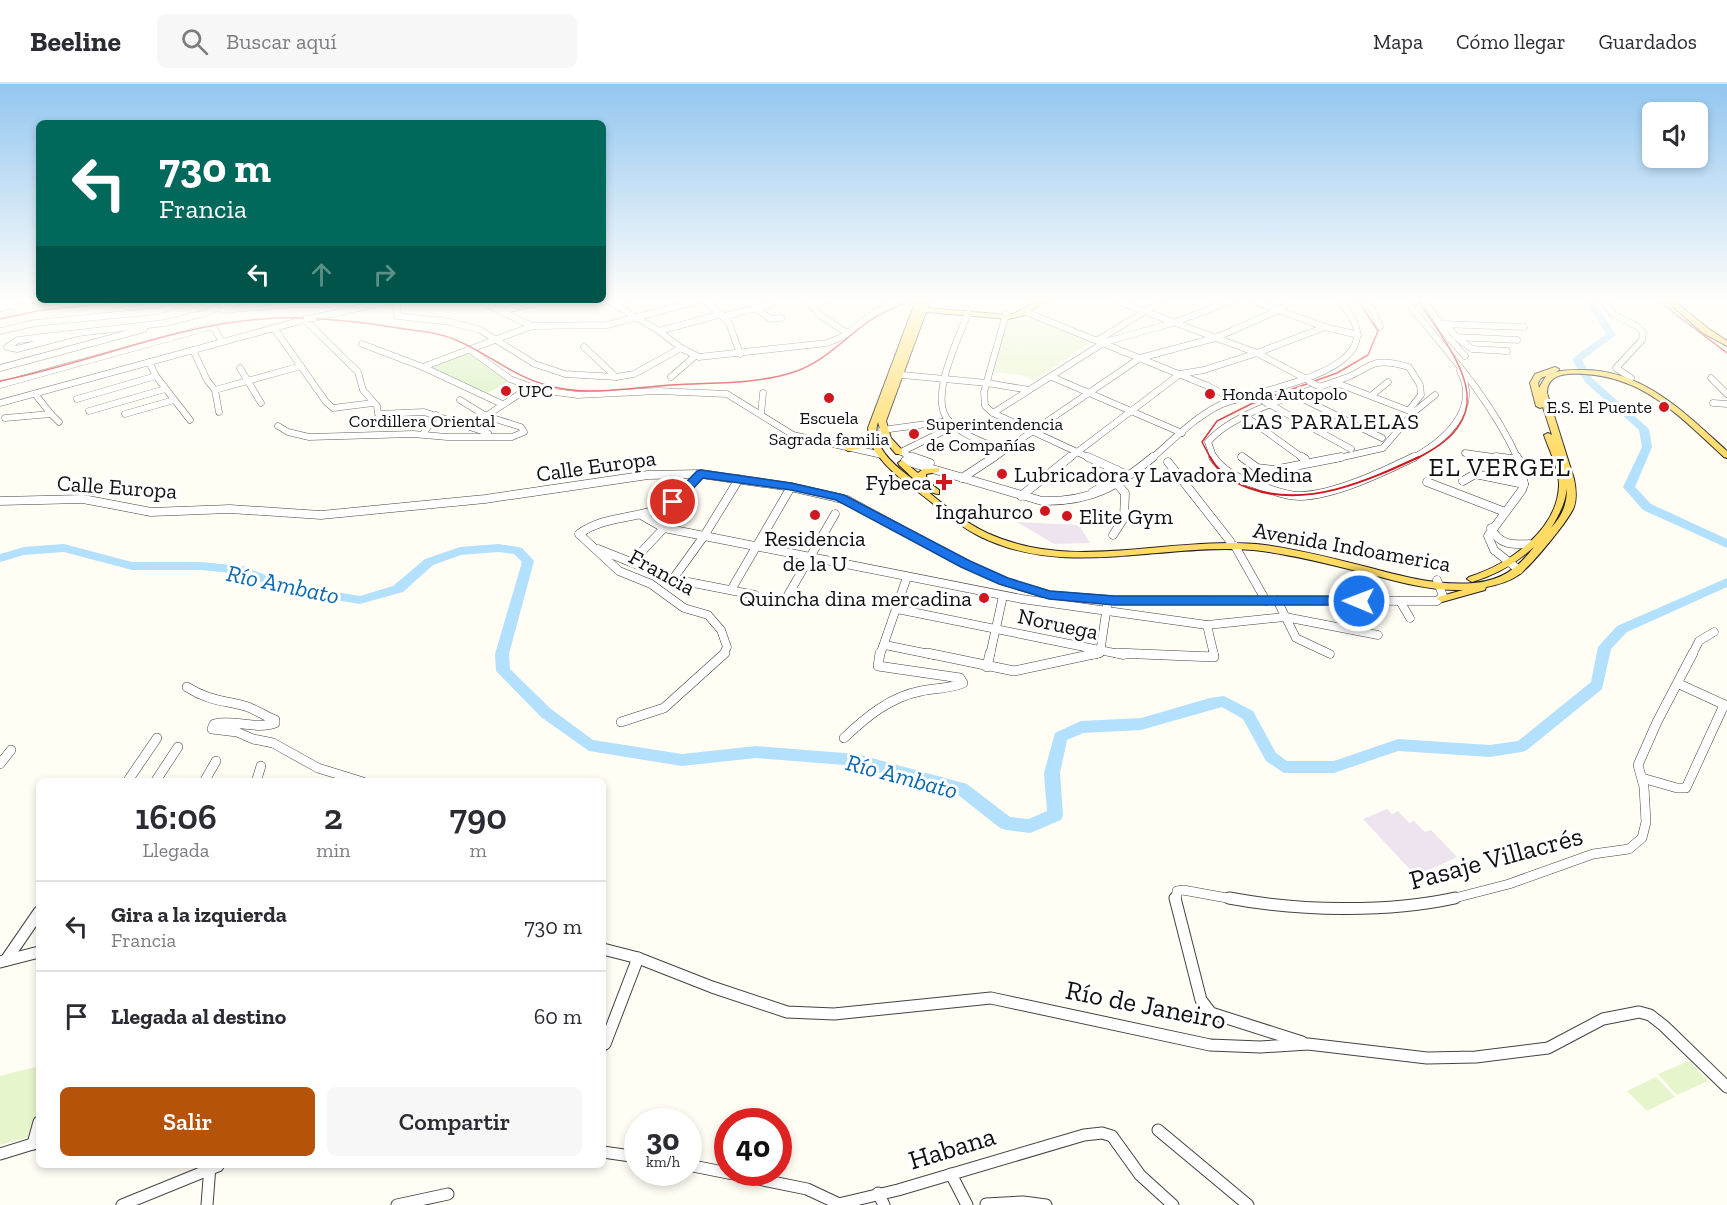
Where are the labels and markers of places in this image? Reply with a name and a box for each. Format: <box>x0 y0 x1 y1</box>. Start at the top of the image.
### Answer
place label: UPC <box>518 380 553 402</box>
place label: Honda Autopolo <box>1222 383 1347 405</box>
marker: UPC <box>499 384 513 398</box>
marker: Honda Autopolo <box>1203 387 1217 401</box>
marker: Escuela Sagrada familia <box>822 391 836 405</box>
place label: E.S. El Puente <box>1547 396 1652 418</box>
marker: E.S. El Puente <box>1657 400 1671 414</box>
place label: Escuela Sagrada familia <box>769 407 890 450</box>
place label: Superintendencia de Compañías <box>926 413 1063 456</box>
marker: Superintendencia de Compañías <box>907 427 921 441</box>
place label: Lubricadora y Lavadora Medina <box>1014 461 1313 488</box>
marker: Lubricadora y Lavadora Medina <box>995 467 1009 481</box>
place label: Fybeca <box>866 469 932 496</box>
marker: Fybeca <box>937 475 951 489</box>
pin <box>647 476 698 527</box>
place label: Ingahurco <box>935 498 1033 525</box>
place label: Elite Gym <box>1079 503 1173 530</box>
marker: Ingahurco <box>1038 504 1052 518</box>
marker: Residencia de la U <box>808 508 822 522</box>
marker: Elite Gym <box>1060 509 1074 523</box>
place label: Residencia de la U <box>764 525 866 577</box>
place label: Quincha dina mercadina <box>739 585 972 612</box>
marker: Quincha dina mercadina <box>977 591 991 605</box>

